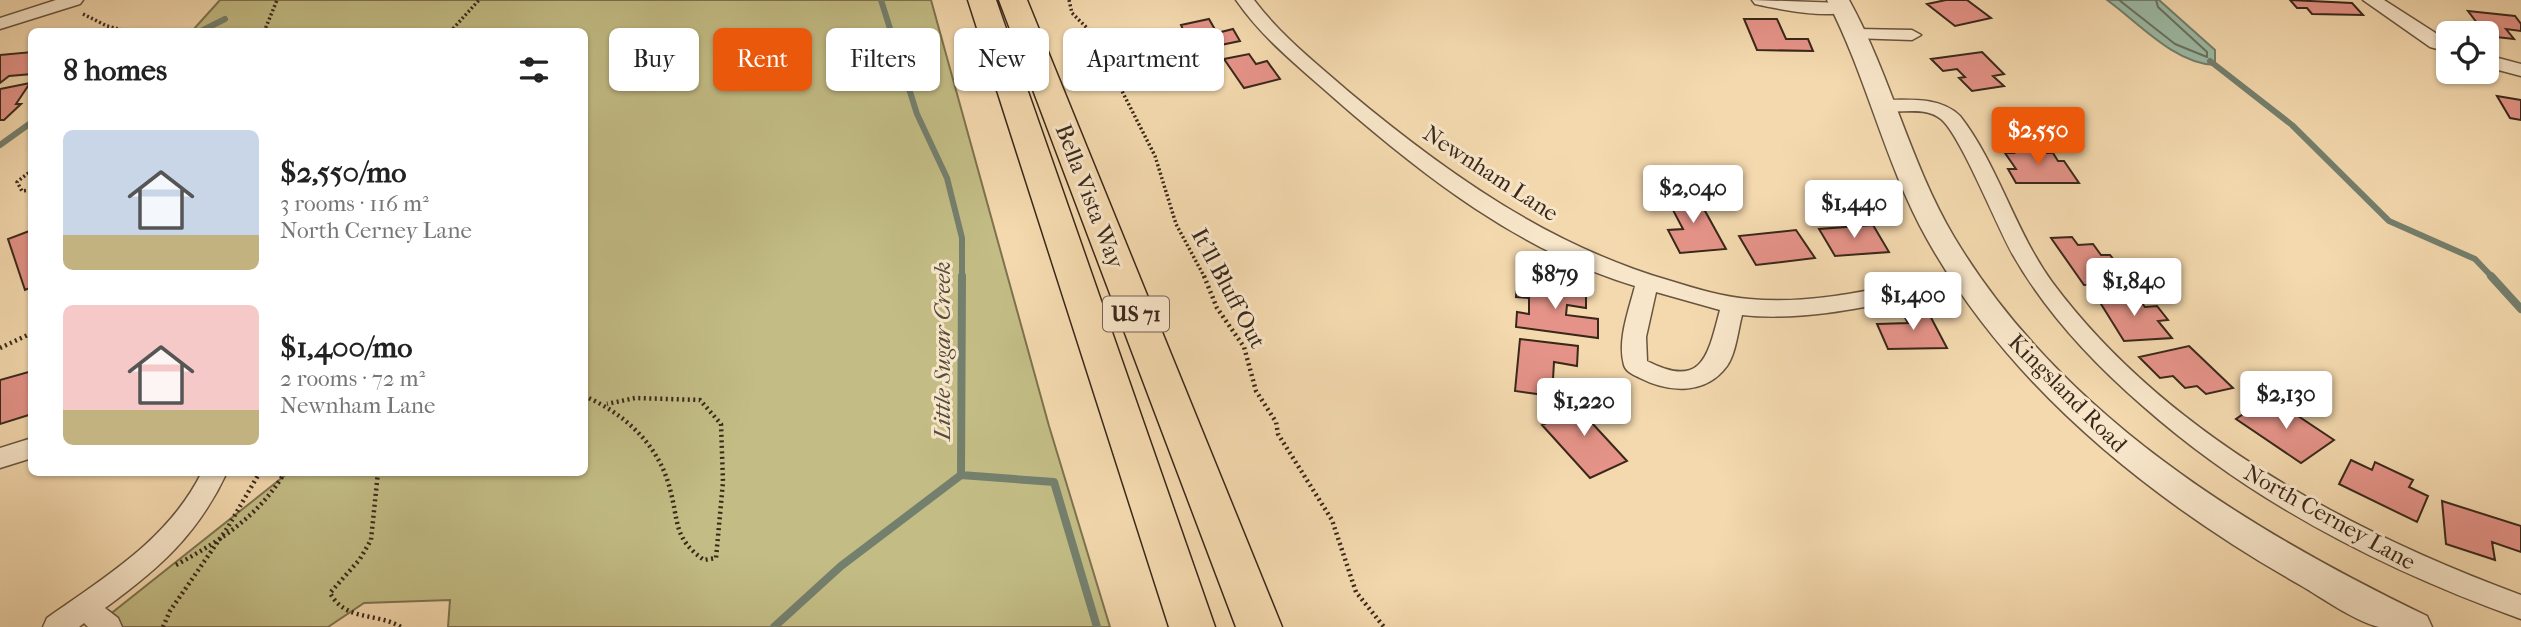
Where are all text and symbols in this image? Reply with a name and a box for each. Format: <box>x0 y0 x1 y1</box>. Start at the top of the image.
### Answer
map controls <box>2436 21 2499 84</box>
button: locate <box>2436 21 2499 84</box>
chip: Buy <box>609 28 699 91</box>
chip: Rent <box>713 28 812 91</box>
chip: Filters <box>826 28 940 91</box>
chip: New <box>954 28 1049 91</box>
chip: Apartment <box>1063 28 1224 91</box>
icon: filters <box>515 51 553 89</box>
text: 8 homes <box>63 53 167 88</box>
pin: $2,550 <box>1981 108 2095 167</box>
text: $2,550 <box>2008 116 2068 143</box>
street label: Bella Vista Way <box>1050 120 1130 273</box>
street label: Newnham Lane <box>1418 120 1563 227</box>
text: $2,550/mo <box>280 155 407 190</box>
icon: home <box>119 158 203 242</box>
pin: $2,040 <box>1636 166 1750 225</box>
text: $2,040 <box>1659 174 1727 201</box>
pin: $1,440 <box>1797 180 1911 240</box>
text: $1,440 <box>1821 189 1887 216</box>
text: 3 rooms · 116 m² <box>280 190 429 217</box>
text: North Cerney Lane <box>280 217 472 244</box>
street label: It'll Bluff Out <box>1186 224 1271 353</box>
pin: $879 <box>1514 252 1596 311</box>
pin: $1,840 <box>2077 258 2191 318</box>
text: $879 <box>1531 260 1579 287</box>
water label: Little Sugar Creek <box>928 262 956 442</box>
text: $1,840 <box>2102 267 2166 294</box>
pin: $1,400 <box>1856 272 1970 332</box>
text: $1,400 <box>1880 281 1946 308</box>
road number: US 71 <box>1103 296 1169 332</box>
street label: Kingsland Road <box>2003 328 2133 459</box>
text: $1,400/mo <box>280 330 412 365</box>
icon: home <box>119 333 203 417</box>
text: 2 rooms · 72 m² <box>280 365 425 392</box>
pin: $2,130 <box>2229 372 2343 431</box>
pin: $1,220 <box>1527 378 1641 438</box>
text: $2,130 <box>2256 380 2316 407</box>
text: $1,220 <box>1553 387 1615 414</box>
text: Newnham Lane <box>280 392 436 419</box>
street label: North Cerney Lane <box>2239 459 2420 576</box>

